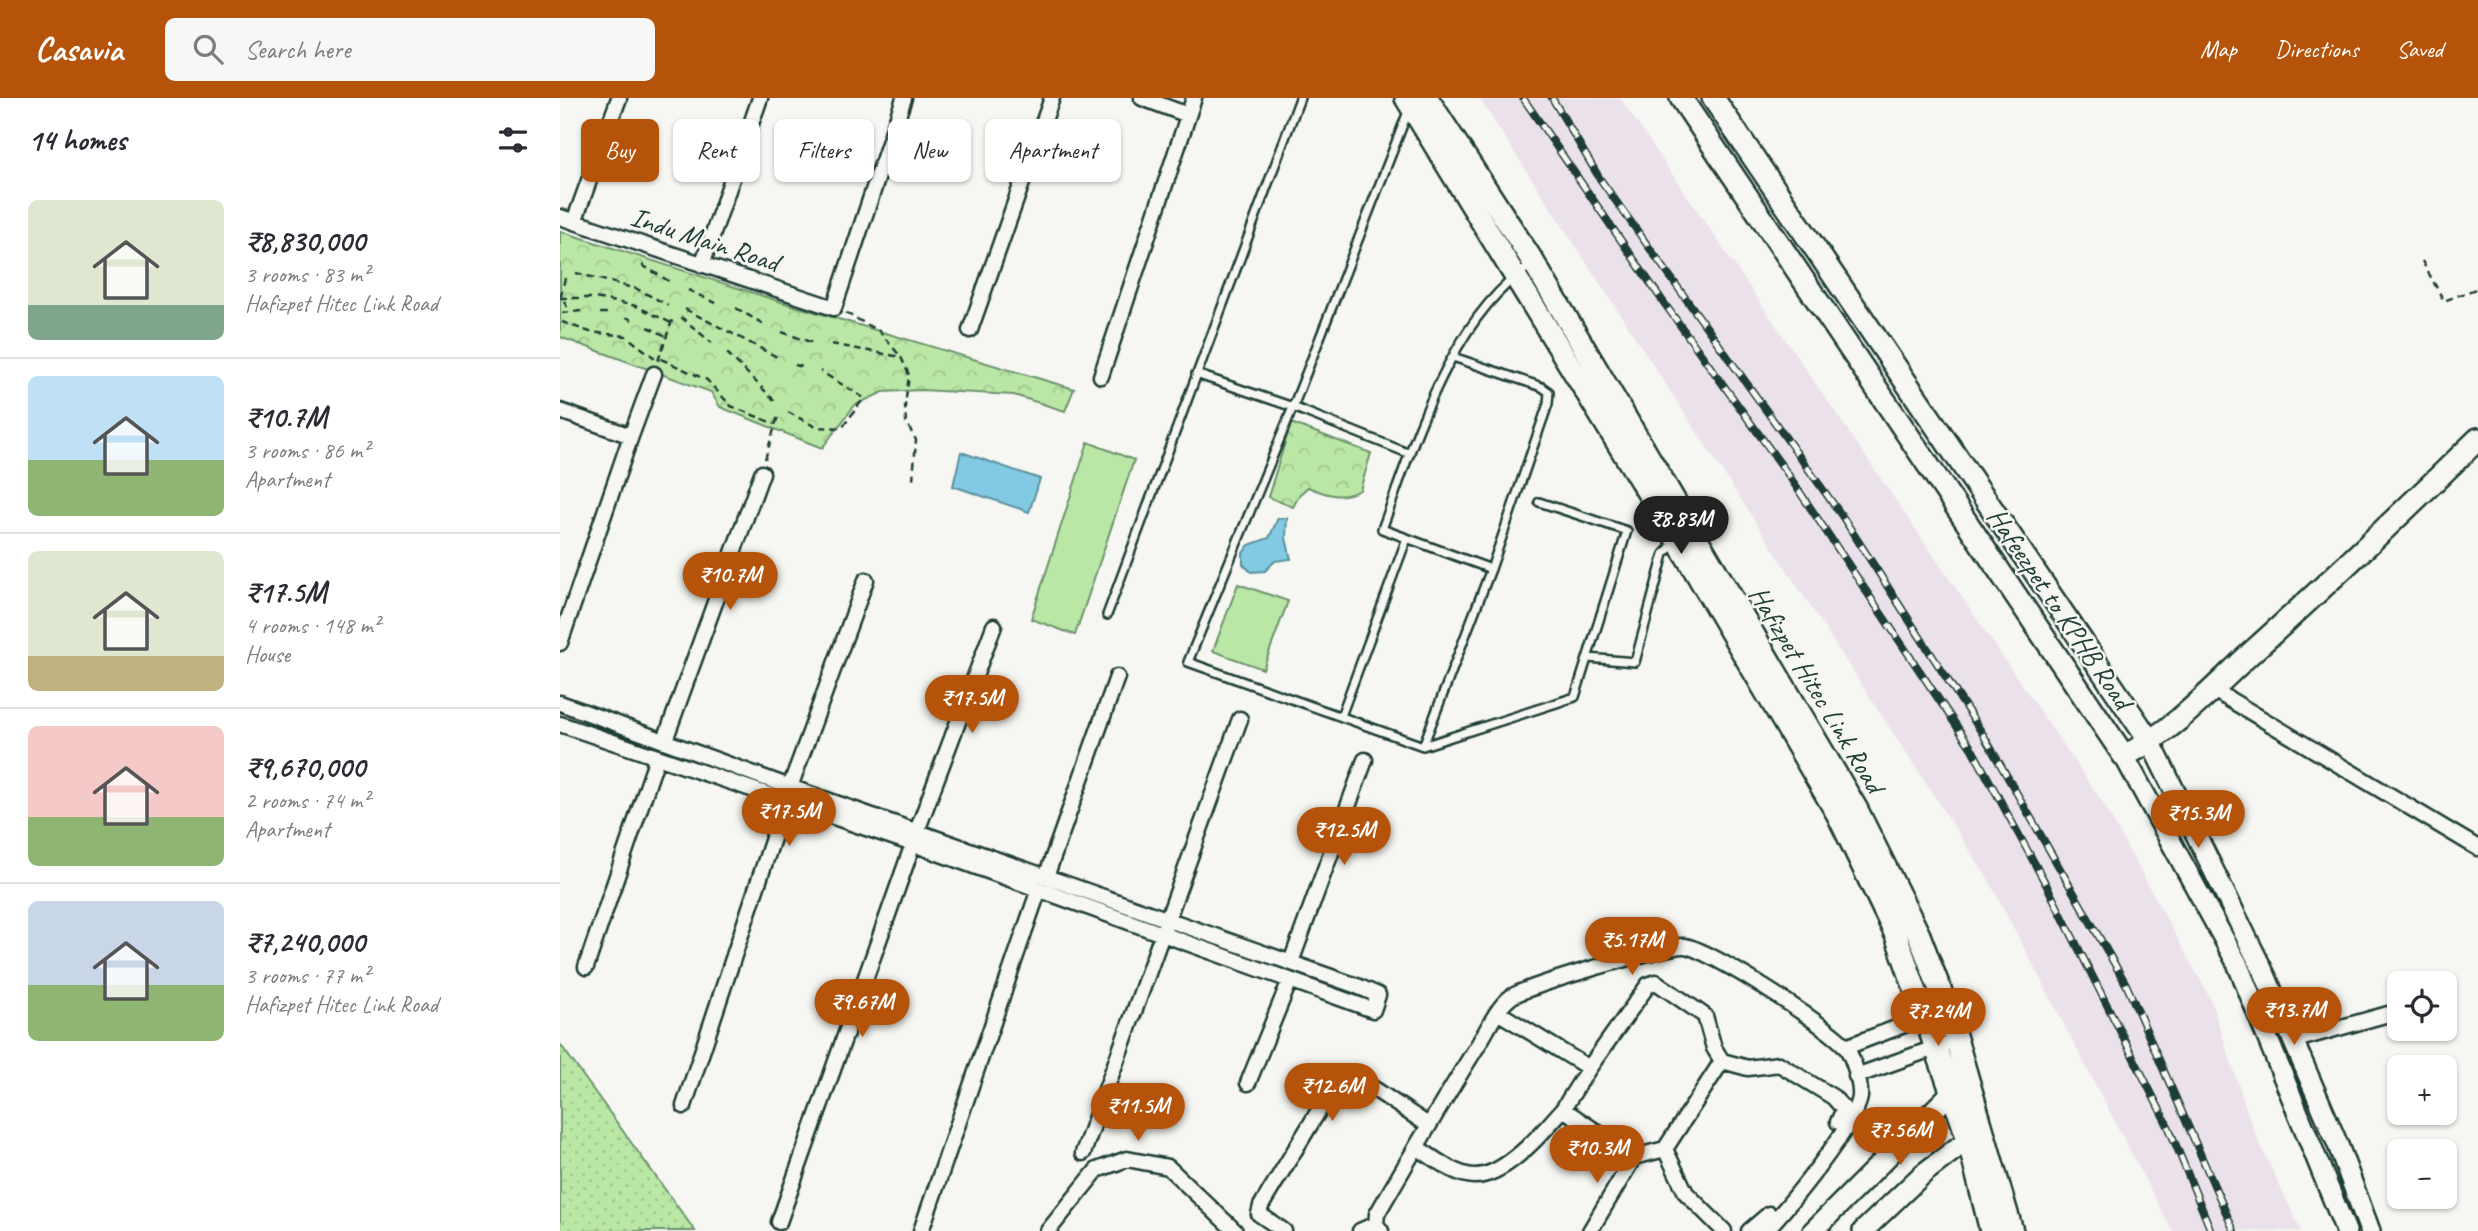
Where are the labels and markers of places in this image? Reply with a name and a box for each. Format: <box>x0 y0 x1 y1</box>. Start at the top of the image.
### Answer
pin: ₹8.83M <box>1624 496 1738 556</box>
pin: ₹10.7M <box>673 552 787 612</box>
pin: ₹17.5M <box>915 676 1029 735</box>
pin: ₹17.5M <box>732 788 846 848</box>
pin: ₹15.3M <box>2141 790 2255 850</box>
pin: ₹12.5M <box>1287 808 1401 867</box>
pin: ₹5.17M <box>1575 918 1689 977</box>
pin: ₹9.67M <box>805 979 919 1039</box>
pin: ₹7.24M <box>1881 988 1995 1048</box>
pin: ₹13.7M <box>2237 988 2351 1047</box>
pin: ₹12.6M <box>1275 1063 1389 1123</box>
pin: ₹11.5M <box>1081 1084 1195 1143</box>
pin: ₹7.56M <box>1843 1108 1957 1167</box>
pin: ₹10.3M <box>1540 1126 1654 1185</box>

